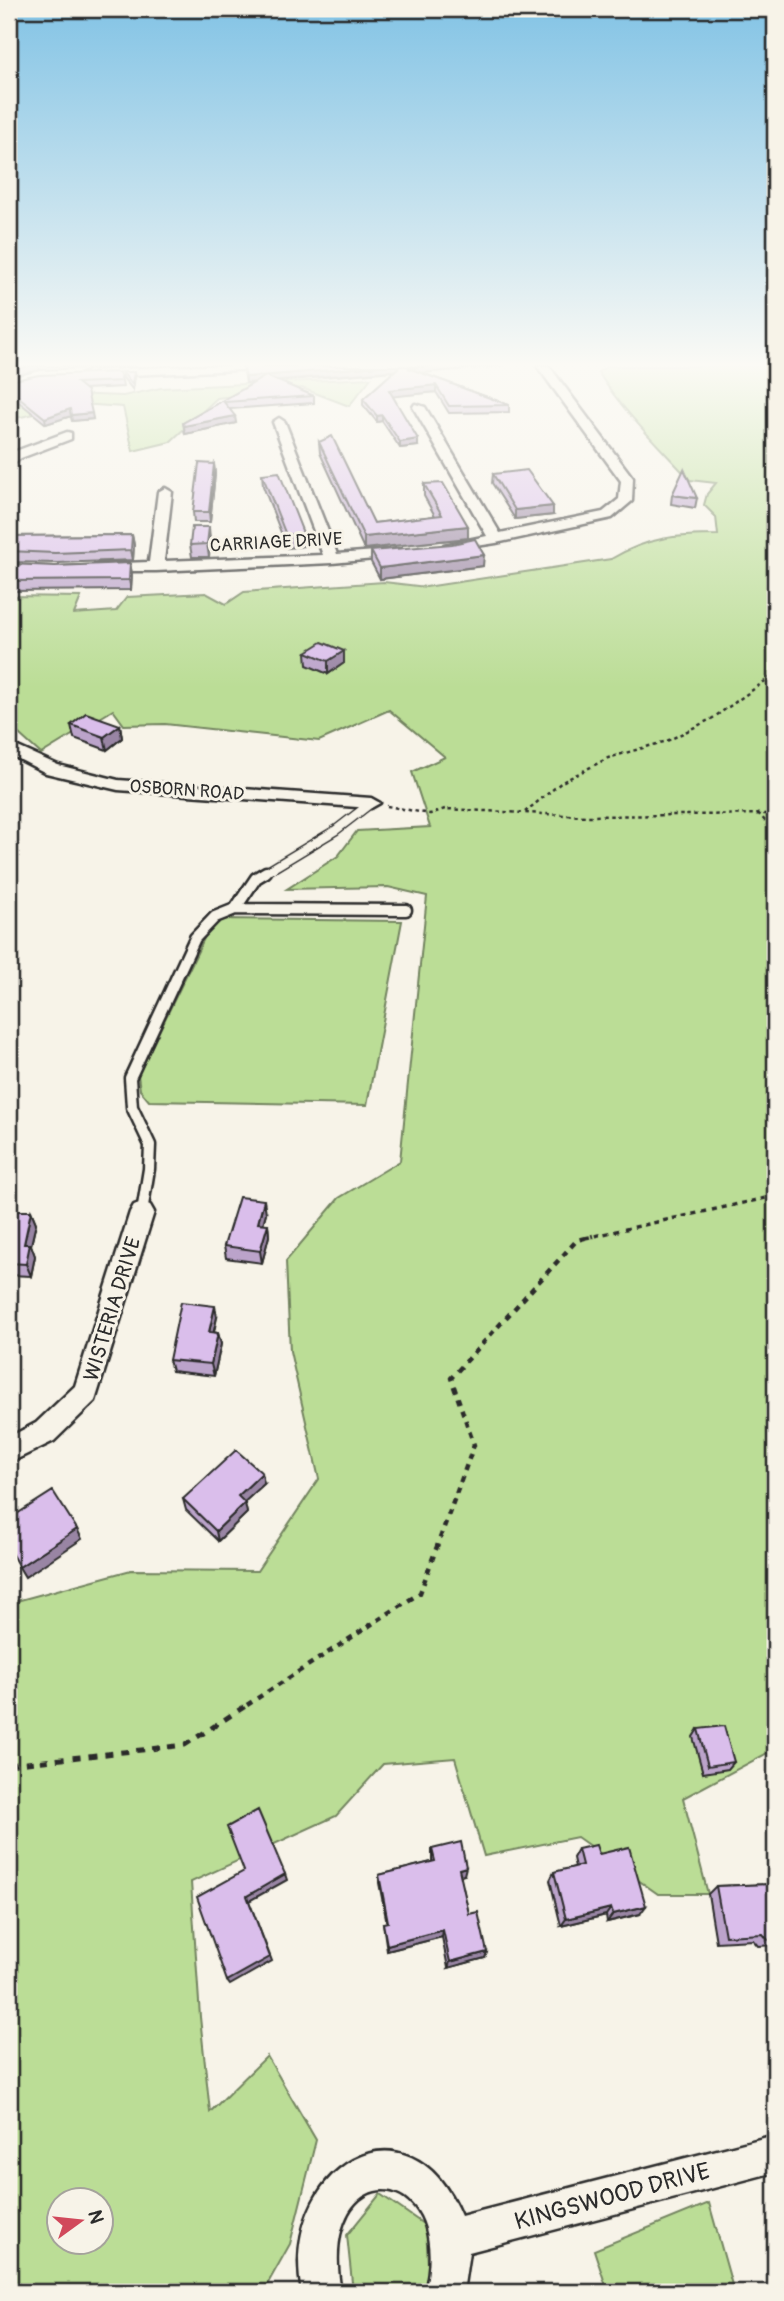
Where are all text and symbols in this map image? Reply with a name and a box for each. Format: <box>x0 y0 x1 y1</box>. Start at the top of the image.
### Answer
street label: CARRIAGE DRIVE <box>209 528 343 557</box>
street label: OSBORN ROAD <box>129 775 245 806</box>
street label: WISTERIA DRIVE <box>78 1234 147 1385</box>
street label: KINGSWOOD DRIVE <box>511 2156 713 2237</box>
north arrow <box>46 2186 116 2256</box>
text: N <box>82 2208 109 2226</box>

